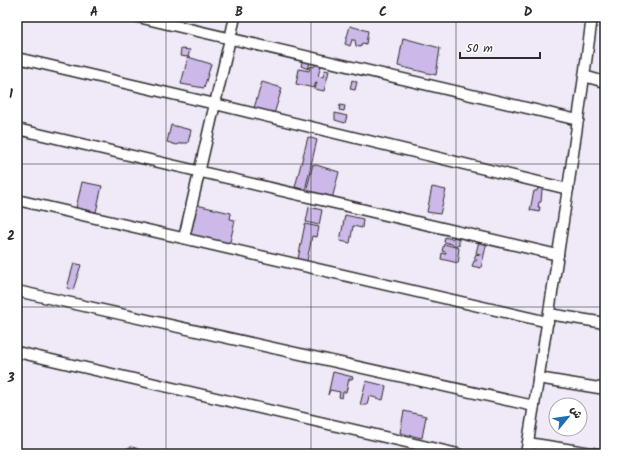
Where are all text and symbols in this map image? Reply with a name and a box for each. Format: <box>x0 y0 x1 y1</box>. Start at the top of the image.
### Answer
text: A <box>90 2 98 23</box>
text: B <box>235 2 243 23</box>
text: C <box>379 2 387 23</box>
text: D <box>524 2 533 23</box>
scale bar <box>460 34 540 60</box>
text: 50 m <box>466 39 493 58</box>
text: 1 <box>9 84 13 105</box>
text: 2 <box>7 226 15 247</box>
text: 3 <box>6 368 15 389</box>
north arrow <box>548 397 588 437</box>
text: ش <box>565 403 587 422</box>

